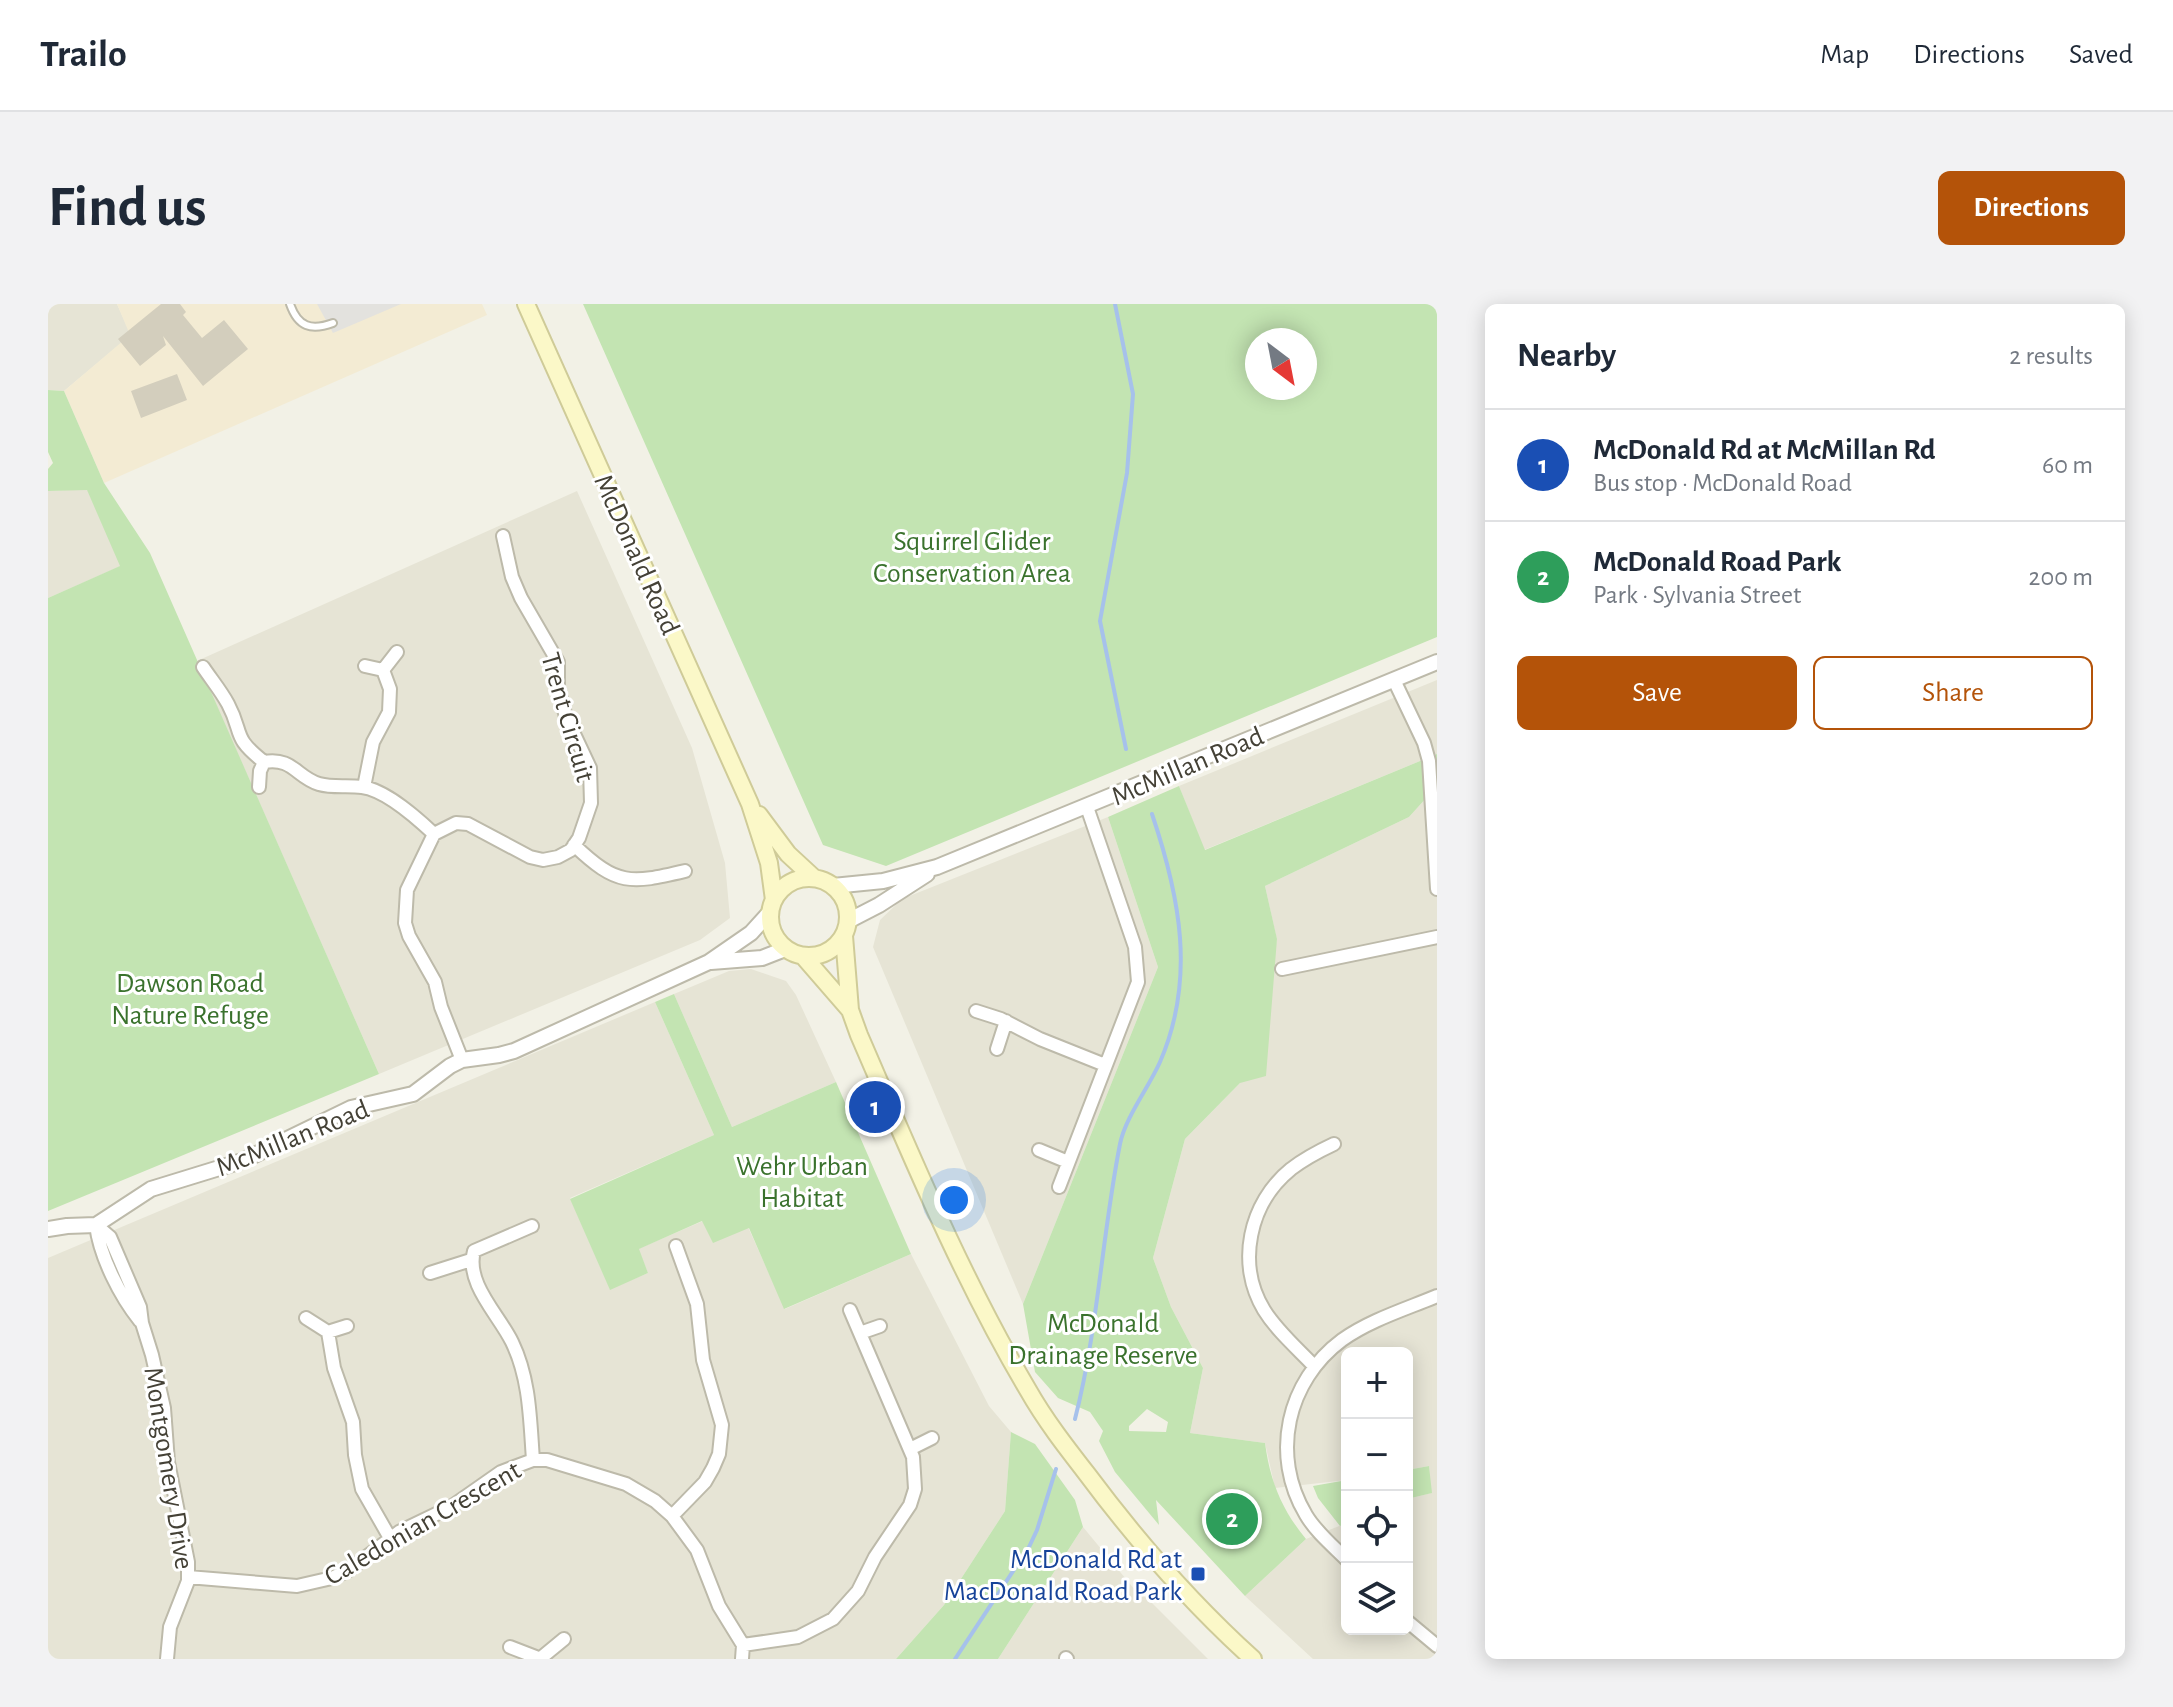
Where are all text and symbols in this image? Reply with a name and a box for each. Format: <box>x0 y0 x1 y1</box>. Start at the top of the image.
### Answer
text: Trailo <box>40 36 127 74</box>
text: Map <box>1820 41 1869 69</box>
text: Directions <box>1913 41 2025 69</box>
text: Saved <box>2069 41 2133 69</box>
button: Directions <box>1938 171 2125 245</box>
text: Find us <box>48 180 206 236</box>
north arrow <box>1245 328 1317 400</box>
text: Nearby <box>1517 339 1616 373</box>
text: 2 results <box>2009 343 2093 369</box>
text: McDonald Rd at McMillan Rd <box>1593 435 1936 465</box>
text: 1 <box>1538 452 1548 478</box>
text: 60 m <box>2042 452 2093 478</box>
street label: McDonald Road <box>588 470 684 639</box>
text: Bus stop · McDonald Road <box>1593 470 1852 496</box>
park label: Squirrel Glider Conservation Area <box>873 528 1071 588</box>
text: McDonald Road Park <box>1593 547 1841 577</box>
text: 2 <box>1537 564 1549 590</box>
text: 200 m <box>2029 564 2093 590</box>
text: Park · Sylvania Street <box>1593 582 1801 608</box>
street label: Trent Circuit <box>535 650 599 785</box>
button: Save <box>1517 656 1797 730</box>
button: Share <box>1813 656 2093 730</box>
street label: McMillan Road <box>1108 722 1268 811</box>
park label: Dawson Road Nature Refuge <box>111 970 269 1030</box>
pin: 1 <box>849 1077 901 1137</box>
street label: McMillan Road <box>212 1095 373 1182</box>
park label: Wehr Urban Habitat <box>736 1153 868 1213</box>
your location <box>934 1180 974 1220</box>
park label: McDonald Drainage Reserve <box>1008 1310 1198 1370</box>
map controls <box>1341 1347 1413 1635</box>
button: + <box>1341 1347 1413 1419</box>
street label: Montgomery Drive <box>138 1365 198 1571</box>
button: − <box>1341 1419 1413 1491</box>
street label: Caledonian Crescent <box>320 1456 526 1591</box>
pin: 2 <box>1206 1489 1258 1549</box>
button: locate <box>1341 1491 1413 1563</box>
place label: McDonald Rd at MacDonald Road Park <box>944 1546 1182 1606</box>
button: layers <box>1341 1563 1413 1635</box>
marker: McDonald Rd at MacDonald Road Park <box>1189 1565 1207 1583</box>

